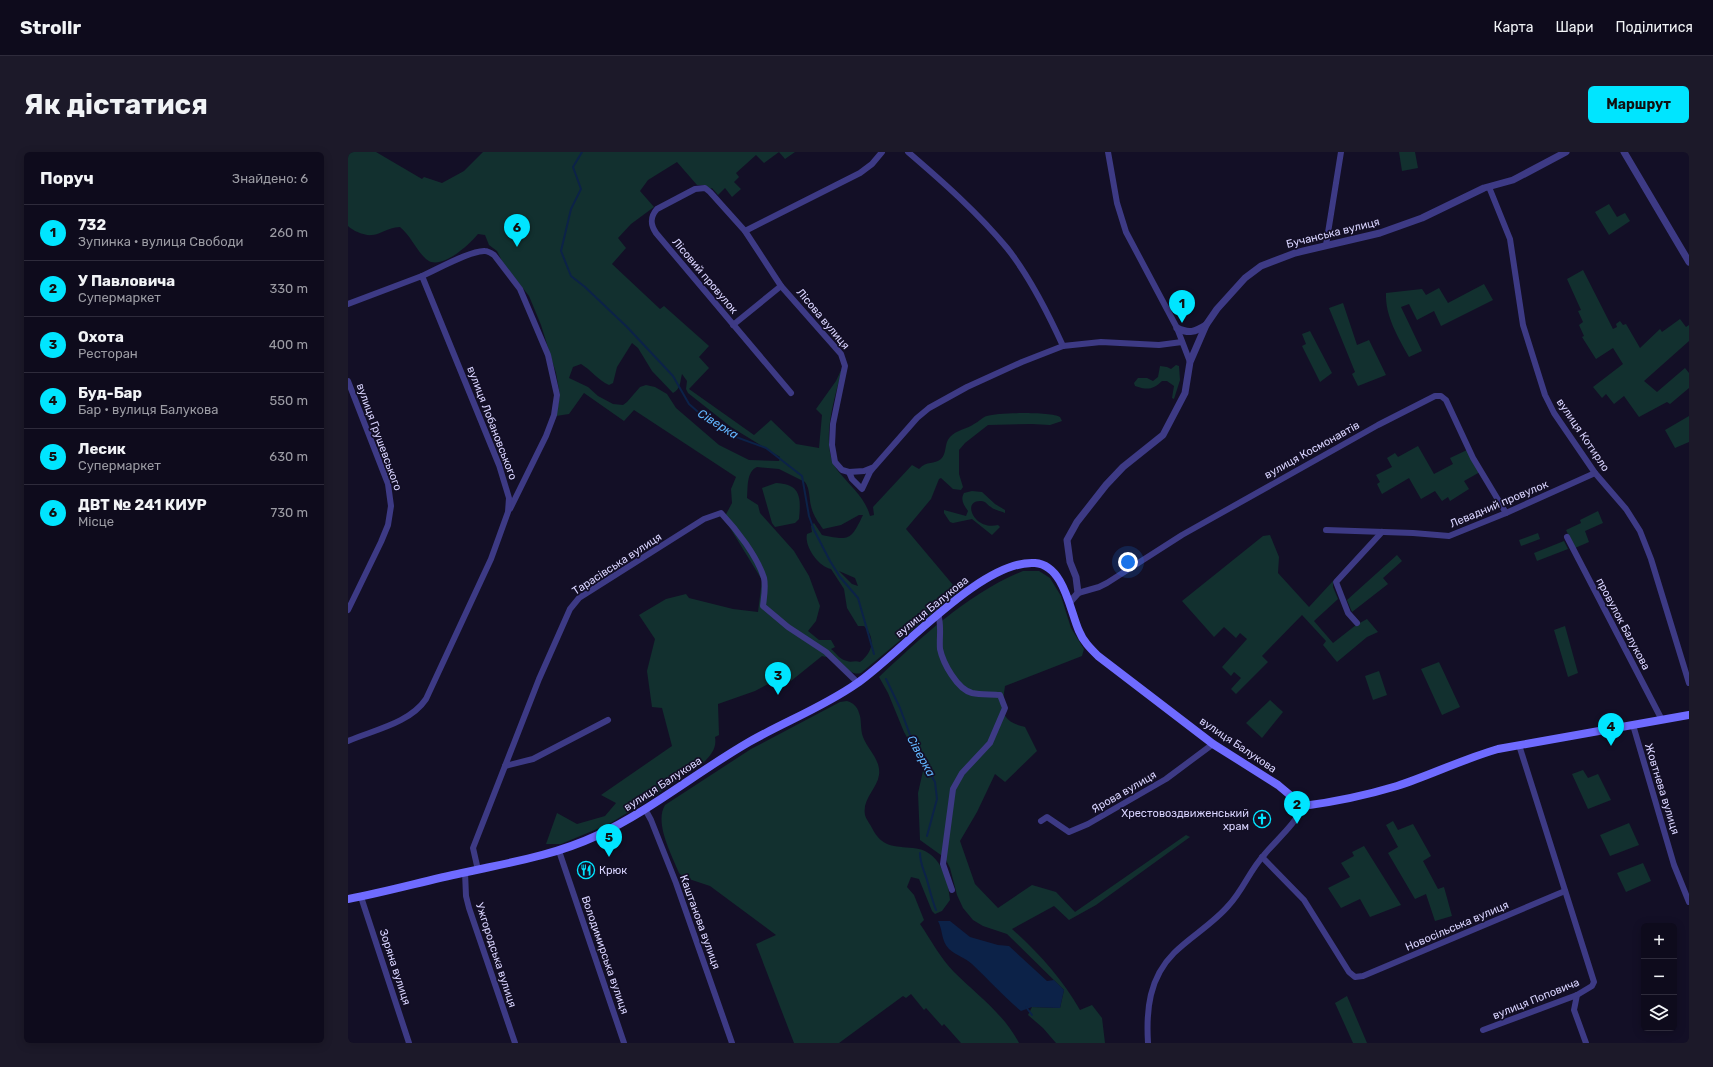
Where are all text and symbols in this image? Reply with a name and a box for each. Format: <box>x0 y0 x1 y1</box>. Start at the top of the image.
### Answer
text: Strollr <box>20 16 81 39</box>
text: Карта <box>1494 19 1533 36</box>
text: Шари <box>1555 19 1593 36</box>
text: Поділитися <box>1615 19 1693 36</box>
button: Маршрут <box>1588 86 1689 123</box>
text: Як дістатися <box>24 88 208 121</box>
text: Поруч <box>40 168 94 188</box>
text: Знайдено: 6 <box>232 171 308 186</box>
pin: 6 <box>504 214 530 247</box>
street label: Бучанська вулиця <box>1285 215 1381 251</box>
text: 732 <box>78 216 106 234</box>
text: 1 <box>50 225 56 240</box>
text: 260 m <box>270 225 308 240</box>
text: Зупинка · вулиця Свободи <box>78 234 243 249</box>
street label: Лісовий провулок <box>670 235 741 317</box>
text: У Павловича <box>78 272 175 290</box>
text: 2 <box>49 281 57 296</box>
text: 330 m <box>269 281 308 296</box>
street label: Лісова вулиця <box>794 286 852 352</box>
text: Супермаркет <box>78 290 161 305</box>
pin: 1 <box>1169 290 1195 323</box>
text: Охота <box>78 328 124 346</box>
text: 3 <box>49 337 57 352</box>
text: 400 m <box>269 337 308 352</box>
text: Ресторан <box>78 346 138 361</box>
street label: вулиця Лобановського <box>464 364 520 482</box>
street label: вулиця Грушевського <box>354 382 404 492</box>
text: Буд-Бар <box>78 384 142 402</box>
text: 4 <box>49 393 57 408</box>
text: 550 m <box>270 393 308 408</box>
street label: вулиця Котирло <box>1554 396 1612 474</box>
text: Бар · вулиця Балукова <box>78 402 218 417</box>
water label: Сіверка <box>695 406 741 442</box>
street label: вулиця Космонавтів <box>1262 418 1362 482</box>
text: Лесик <box>78 440 126 458</box>
text: 5 <box>49 449 57 464</box>
text: 630 m <box>269 449 308 464</box>
text: Супермаркет <box>78 458 161 473</box>
street label: Левадний провулок <box>1448 477 1550 531</box>
text: ДВТ № 241 КИУР <box>78 496 207 514</box>
text: 6 <box>49 505 57 520</box>
text: 730 m <box>271 505 308 520</box>
text: Місце <box>78 514 114 529</box>
street label: Тарасівська вулиця <box>570 530 664 598</box>
your location <box>1118 552 1138 572</box>
street label: вулиця Балукова <box>893 574 971 640</box>
street label: провулок Балукова <box>1593 576 1653 672</box>
pin: 3 <box>765 662 791 695</box>
pin: 4 <box>1598 713 1624 746</box>
street label: вулиця Балукова <box>1197 714 1279 776</box>
water label: Сіверка <box>904 733 938 779</box>
street label: Жовтнева вулиця <box>1642 742 1682 836</box>
street label: вулиця Балукова <box>622 754 704 814</box>
street label: Ярова вулиця <box>1089 768 1159 816</box>
pin: 2 <box>1284 791 1310 824</box>
place label: Хрестовоздвиженський храм <box>1121 807 1249 833</box>
church icon: Хрестовоздвиженський храм <box>1252 809 1272 829</box>
pin: 5 <box>596 824 622 857</box>
restaurant icon: Крюк <box>576 860 596 880</box>
place label: Крюк <box>599 864 627 877</box>
street label: Каштанова вулиця <box>677 873 723 971</box>
street label: Володимирська вулиця <box>579 894 631 1016</box>
street label: Новосільська вулиця <box>1403 898 1511 954</box>
street label: Ужгородська вулиця <box>473 901 519 1009</box>
map controls <box>1641 923 1677 1031</box>
button: + <box>1641 923 1677 959</box>
street label: Зоряна вулиця <box>377 927 413 1007</box>
button: − <box>1641 959 1677 995</box>
street label: вулиця Поповича <box>1491 976 1581 1022</box>
button: layers <box>1641 995 1677 1031</box>

